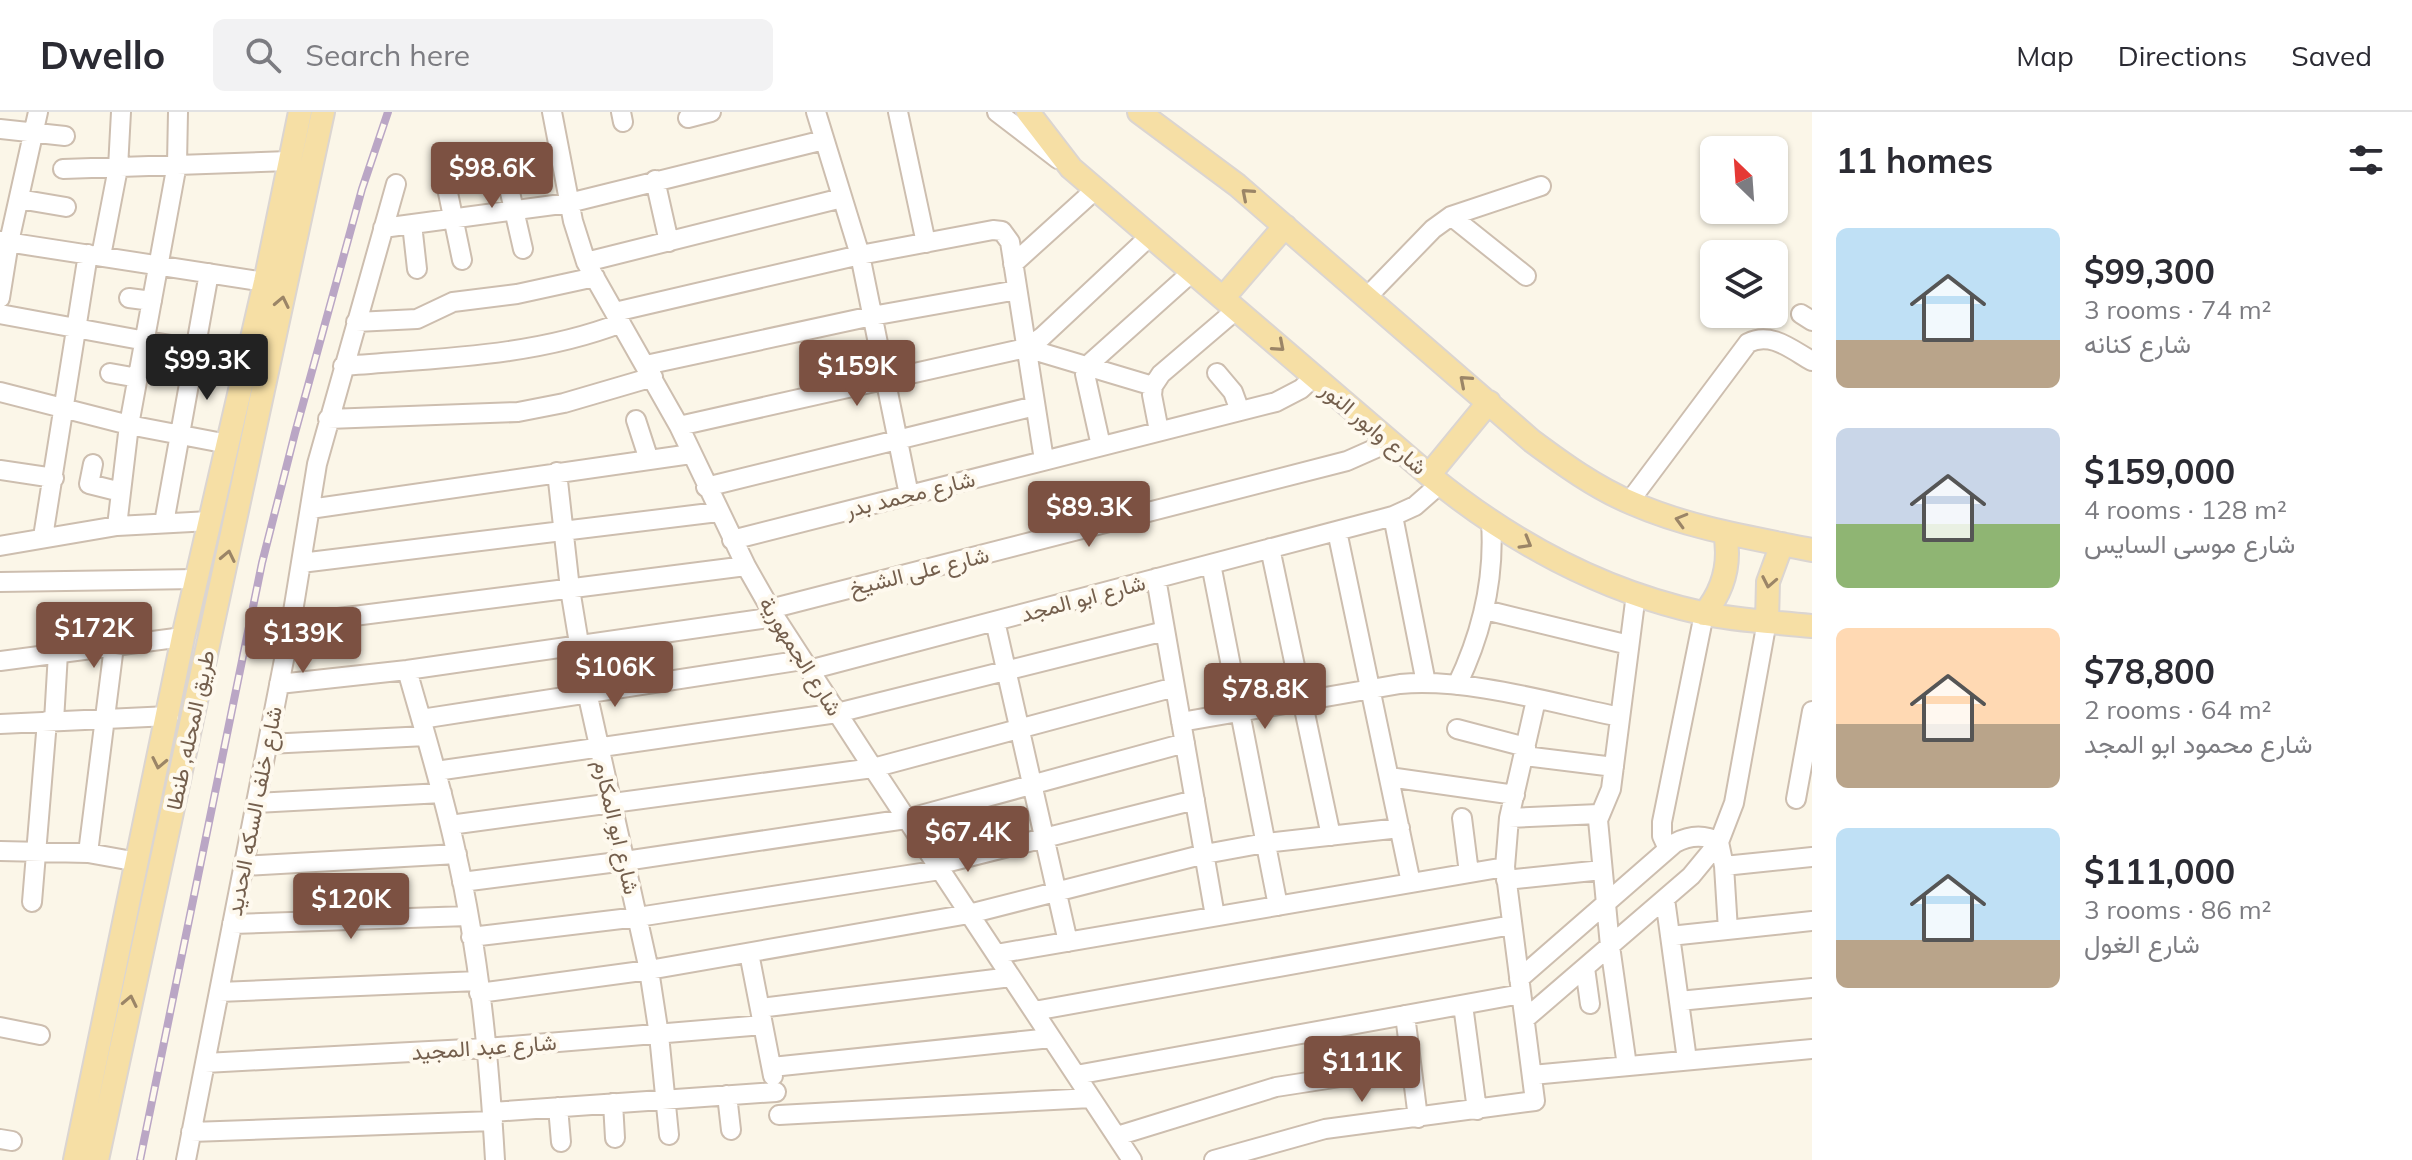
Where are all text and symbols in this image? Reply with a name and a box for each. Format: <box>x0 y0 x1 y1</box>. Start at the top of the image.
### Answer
search box <box>213 19 773 91</box>
text: Dwello <box>40 31 165 79</box>
icon: search <box>241 33 285 77</box>
text: Search here <box>305 36 470 74</box>
text: Map <box>2016 38 2074 73</box>
text: Directions <box>2118 38 2247 73</box>
text: Saved <box>2291 38 2372 73</box>
north arrow <box>1700 136 1788 224</box>
map controls <box>1700 136 1788 328</box>
icon: filters <box>2344 138 2388 182</box>
text: 11 homes <box>1836 139 1993 182</box>
pin: $98.6K <box>427 142 557 210</box>
text: $98.6K <box>449 151 535 184</box>
one-way arrow <box>1241 189 1256 204</box>
button: layers <box>1700 240 1788 328</box>
text: $99,300 <box>2084 250 2215 293</box>
icon: home <box>1900 260 1996 356</box>
text: 3 rooms · 74 m² <box>2084 293 2271 326</box>
one-way arrow <box>273 295 290 308</box>
text: شارع كنانه <box>2084 327 2191 360</box>
pin: $99.3K <box>142 334 272 402</box>
one-way arrow <box>1269 337 1284 351</box>
pin: $159K <box>801 340 913 408</box>
text: $99.3K <box>164 343 250 376</box>
text: $159K <box>817 349 897 382</box>
street label: شارع وابور النور <box>1314 375 1433 481</box>
one-way arrow <box>1460 377 1475 391</box>
text: $159,000 <box>2084 450 2235 493</box>
icon: home <box>1900 460 1996 556</box>
street label: شارع محمد بدر <box>841 464 978 525</box>
pin: $89.3K <box>1024 481 1154 549</box>
text: $89.3K <box>1046 490 1132 523</box>
text: 4 rooms · 128 m² <box>2084 493 2287 526</box>
one-way arrow <box>1675 513 1689 530</box>
text: شارع موسى السايس <box>2084 527 2295 560</box>
one-way arrow <box>1517 533 1532 549</box>
street label: شارع على الشيخ <box>846 540 992 603</box>
one-way arrow <box>219 550 236 563</box>
street label: شارع ابو المجد <box>1018 568 1149 629</box>
one-way arrow <box>1761 575 1778 588</box>
street label: شارع الجمهورية <box>752 591 849 721</box>
pin: $172K <box>38 602 150 670</box>
pin: $139K <box>247 607 359 675</box>
text: $172K <box>54 611 134 644</box>
text: $139K <box>263 616 343 649</box>
pin: $106K <box>559 641 671 709</box>
street label: طريق المحله, طنطا <box>159 647 221 813</box>
text: $106K <box>575 650 655 683</box>
text: $78,800 <box>2084 650 2215 693</box>
icon: home <box>1900 660 1996 756</box>
pin: $78.8K <box>1200 663 1330 731</box>
text: $78.8K <box>1222 672 1308 705</box>
text: 2 rooms · 64 m² <box>2084 693 2271 726</box>
street label: شارع خلف السكه الحديد <box>220 704 289 918</box>
text: شارع محمود ابو المجد <box>2084 727 2312 760</box>
one-way arrow <box>151 755 168 769</box>
street label: شارع ابو المكارم <box>587 757 646 897</box>
pin: $67.4K <box>903 806 1033 874</box>
text: $67.4K <box>925 815 1011 848</box>
text: $111,000 <box>2084 850 2235 893</box>
icon: home <box>1900 860 1996 956</box>
pin: $120K <box>295 873 407 941</box>
text: $120K <box>311 882 391 915</box>
text: 3 rooms · 86 m² <box>2084 893 2271 926</box>
text: شارع الغول <box>2084 927 2200 960</box>
one-way arrow <box>121 995 138 1009</box>
street label: شارع عبد المجيد <box>411 1028 558 1067</box>
pin: $111K <box>1306 1036 1418 1104</box>
text: $111K <box>1322 1045 1402 1078</box>

